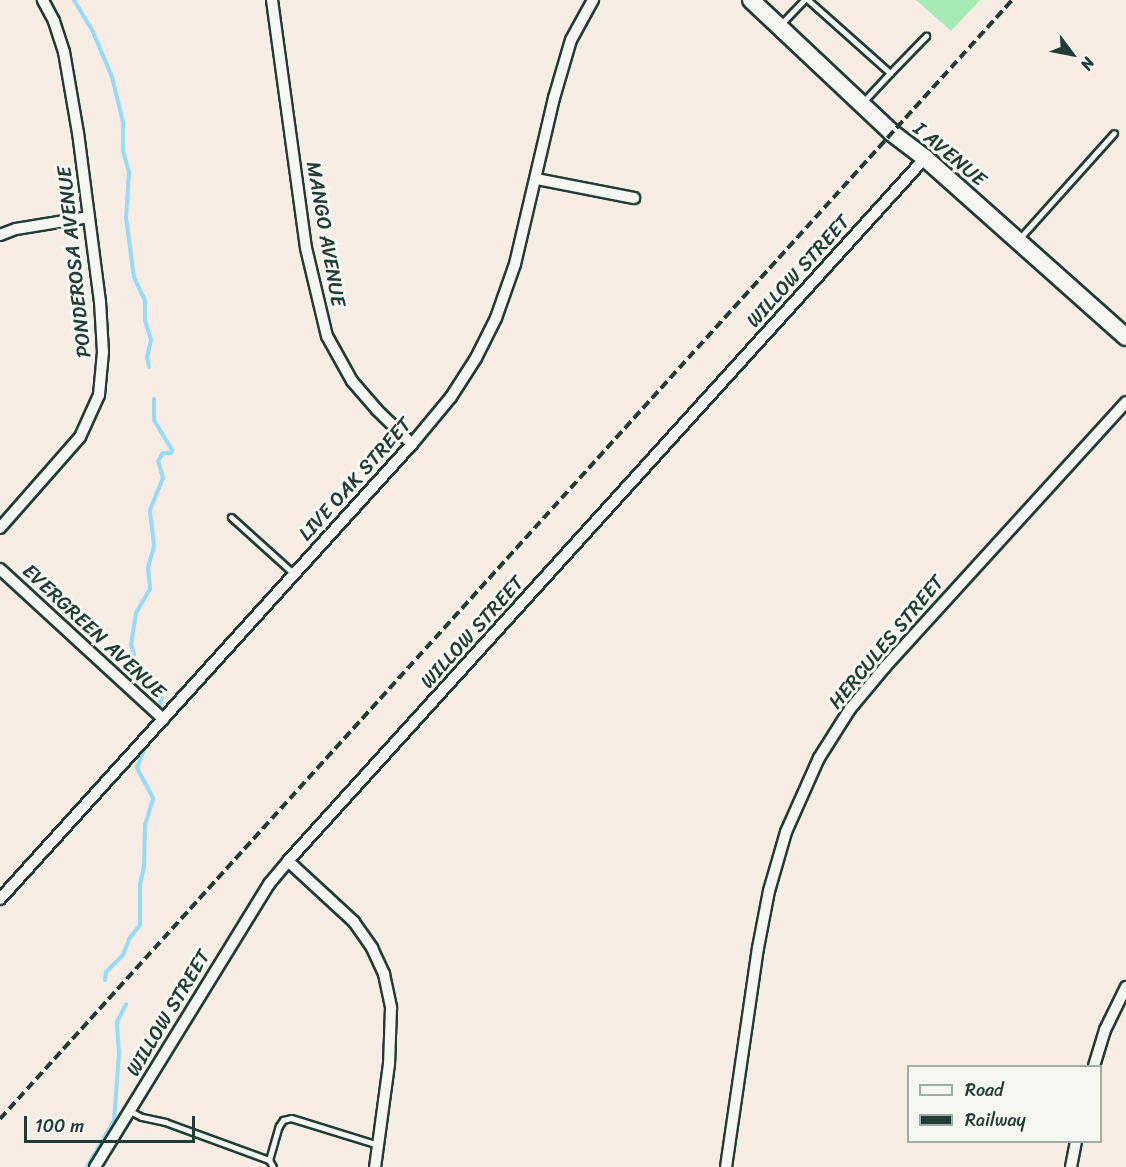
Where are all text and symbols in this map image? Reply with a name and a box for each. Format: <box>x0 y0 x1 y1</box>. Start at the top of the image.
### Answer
north arrow <box>1042 24 1102 84</box>
text: N <box>1072 51 1103 76</box>
street label: I AVENUE <box>909 117 991 191</box>
street label: MANGO AVENUE <box>301 159 351 309</box>
street label: PONDEROSA AVENUE <box>52 165 96 359</box>
street label: WILLOW STREET <box>741 210 855 332</box>
street label: LIVE OAK STREET <box>294 413 416 545</box>
street label: EVERGREEN AVENUE <box>18 559 170 703</box>
street label: HERCULES STREET <box>823 570 949 714</box>
street label: WILLOW STREET <box>415 571 529 693</box>
street label: WILLOW STREET <box>121 945 215 1081</box>
legend <box>907 1065 1102 1143</box>
text: Road <box>965 1074 1004 1106</box>
scale bar <box>27 1104 198 1142</box>
text: Railway <box>965 1104 1026 1136</box>
text: 100 m <box>35 1110 84 1142</box>

